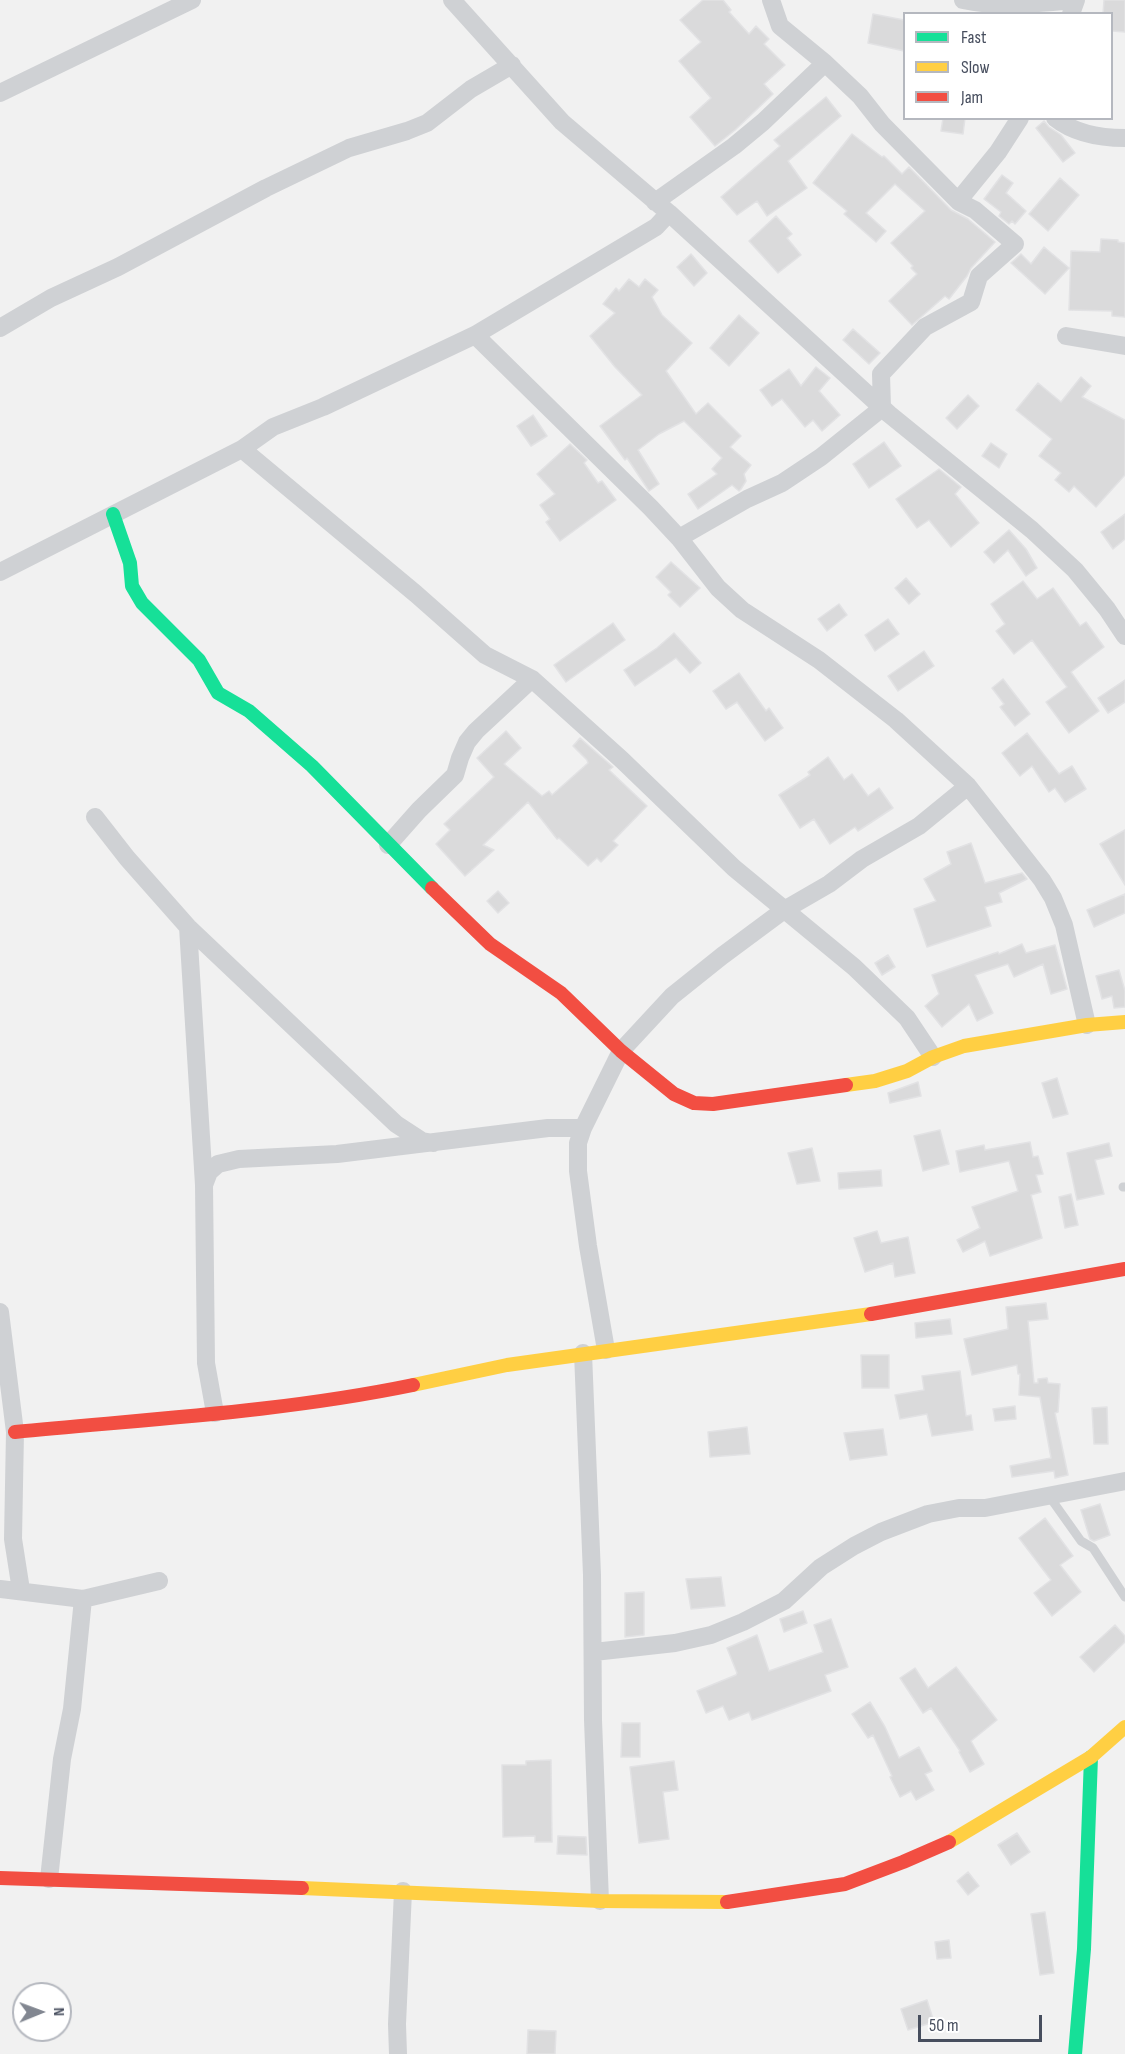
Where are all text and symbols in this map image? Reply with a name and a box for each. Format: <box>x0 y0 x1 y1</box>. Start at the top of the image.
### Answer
legend <box>903 12 1113 120</box>
text: Fast <box>961 27 986 48</box>
text: Slow <box>961 57 990 78</box>
text: Jam <box>961 87 983 108</box>
north arrow <box>12 1982 72 2042</box>
scale bar <box>921 2003 1046 2041</box>
text: N <box>49 2007 68 2016</box>
text: 50 m <box>929 2015 959 2036</box>

